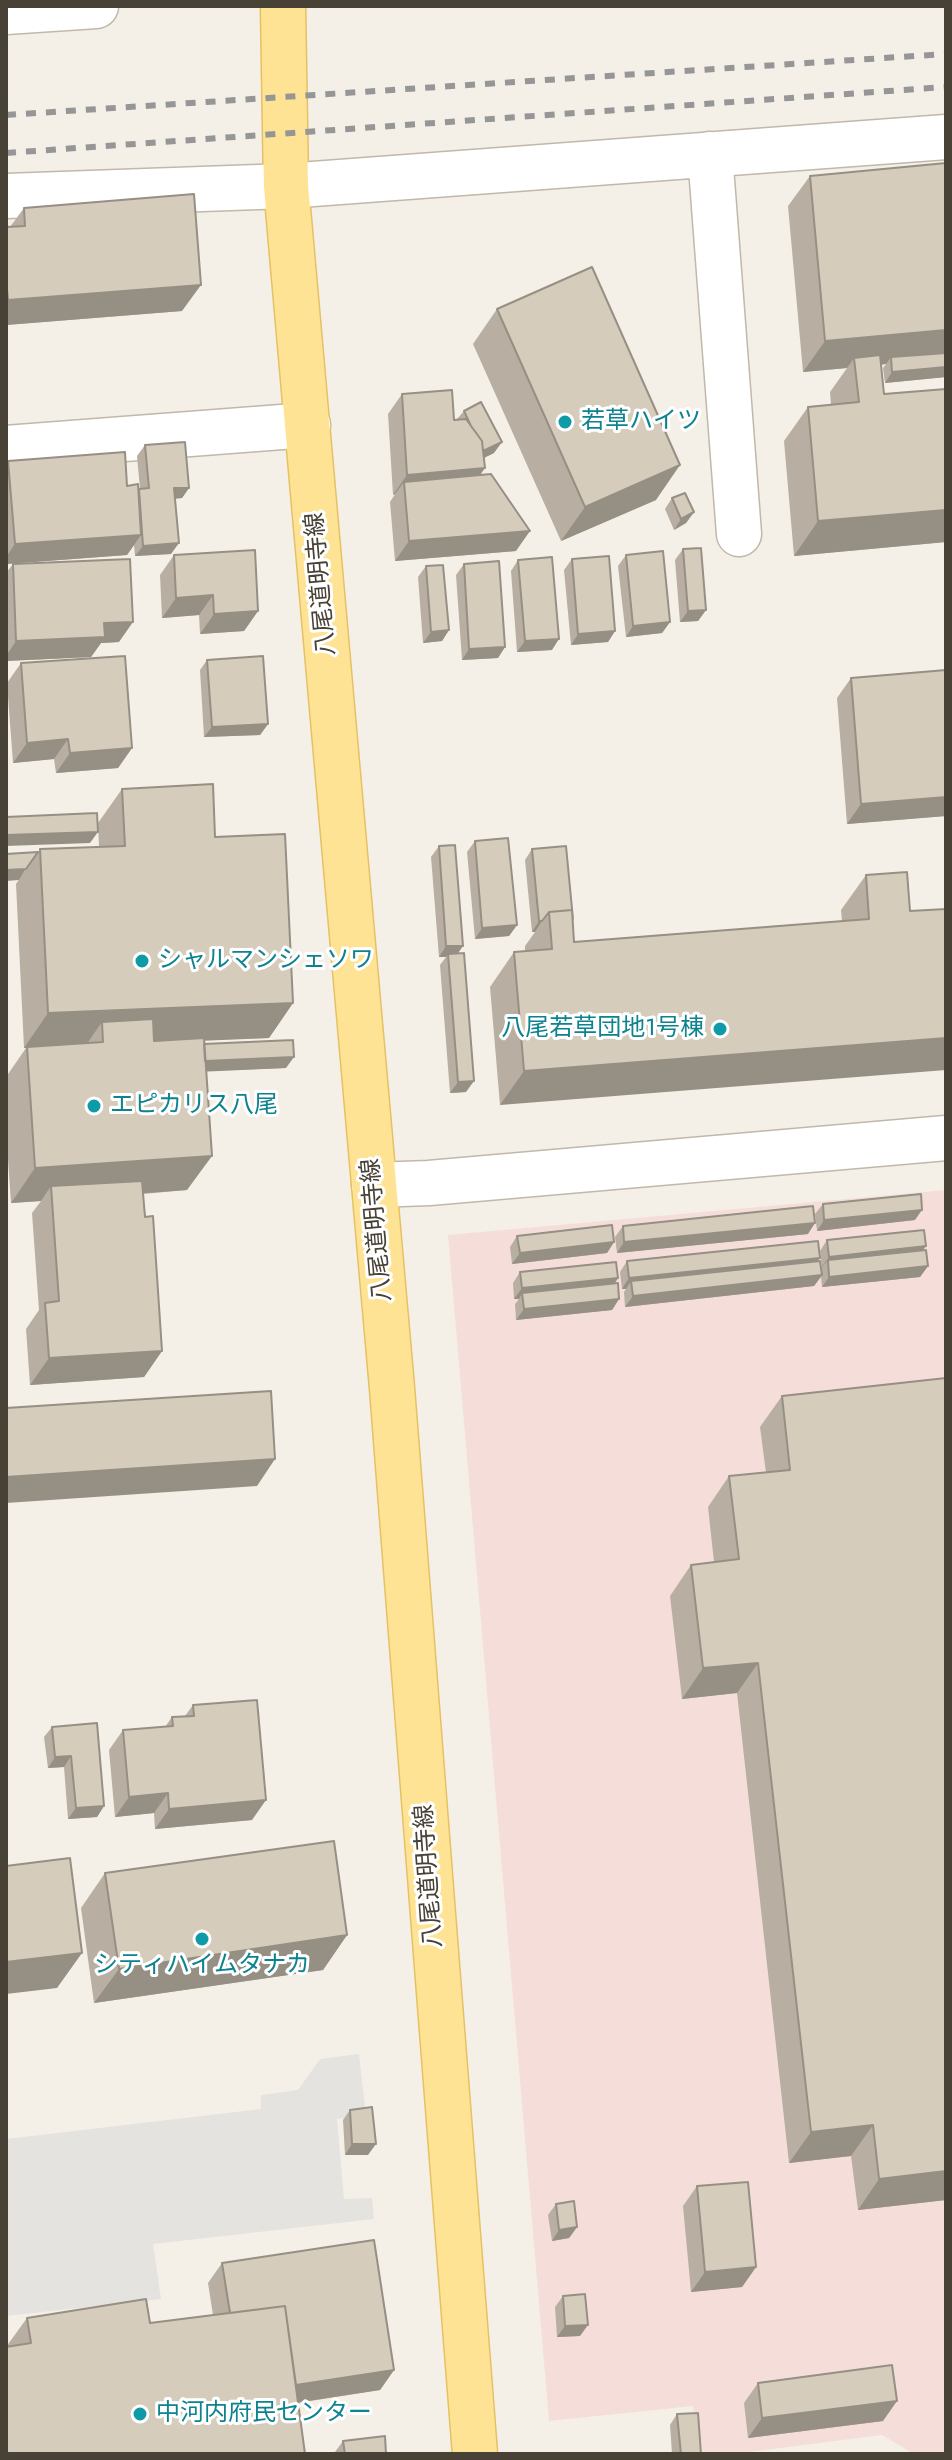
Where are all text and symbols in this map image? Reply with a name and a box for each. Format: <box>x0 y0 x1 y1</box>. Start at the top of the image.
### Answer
place label: 若草ハイツ <box>581 408 701 436</box>
marker: 若草ハイツ <box>556 413 574 431</box>
street label: 八尾道明寺線 <box>301 511 343 657</box>
place label: シャルマンシェソワ <box>158 947 374 975</box>
marker: シャルマンシェソワ <box>133 952 151 970</box>
place label: 八尾若草団地1号棟 <box>501 1015 704 1043</box>
marker: 八尾若草団地1号棟 <box>711 1020 729 1038</box>
place label: エピカリス八尾 <box>110 1092 278 1120</box>
marker: エピカリス八尾 <box>85 1097 103 1115</box>
street label: 八尾道明寺線 <box>357 1157 399 1303</box>
street label: 八尾道明寺線 <box>411 1803 449 1949</box>
marker: シティハイムタナカ <box>193 1930 211 1948</box>
place label: シティハイムタナカ <box>94 1952 310 1980</box>
place label: 中河内府民センター <box>156 2400 372 2428</box>
marker: 中河内府民センター <box>131 2405 149 2423</box>

